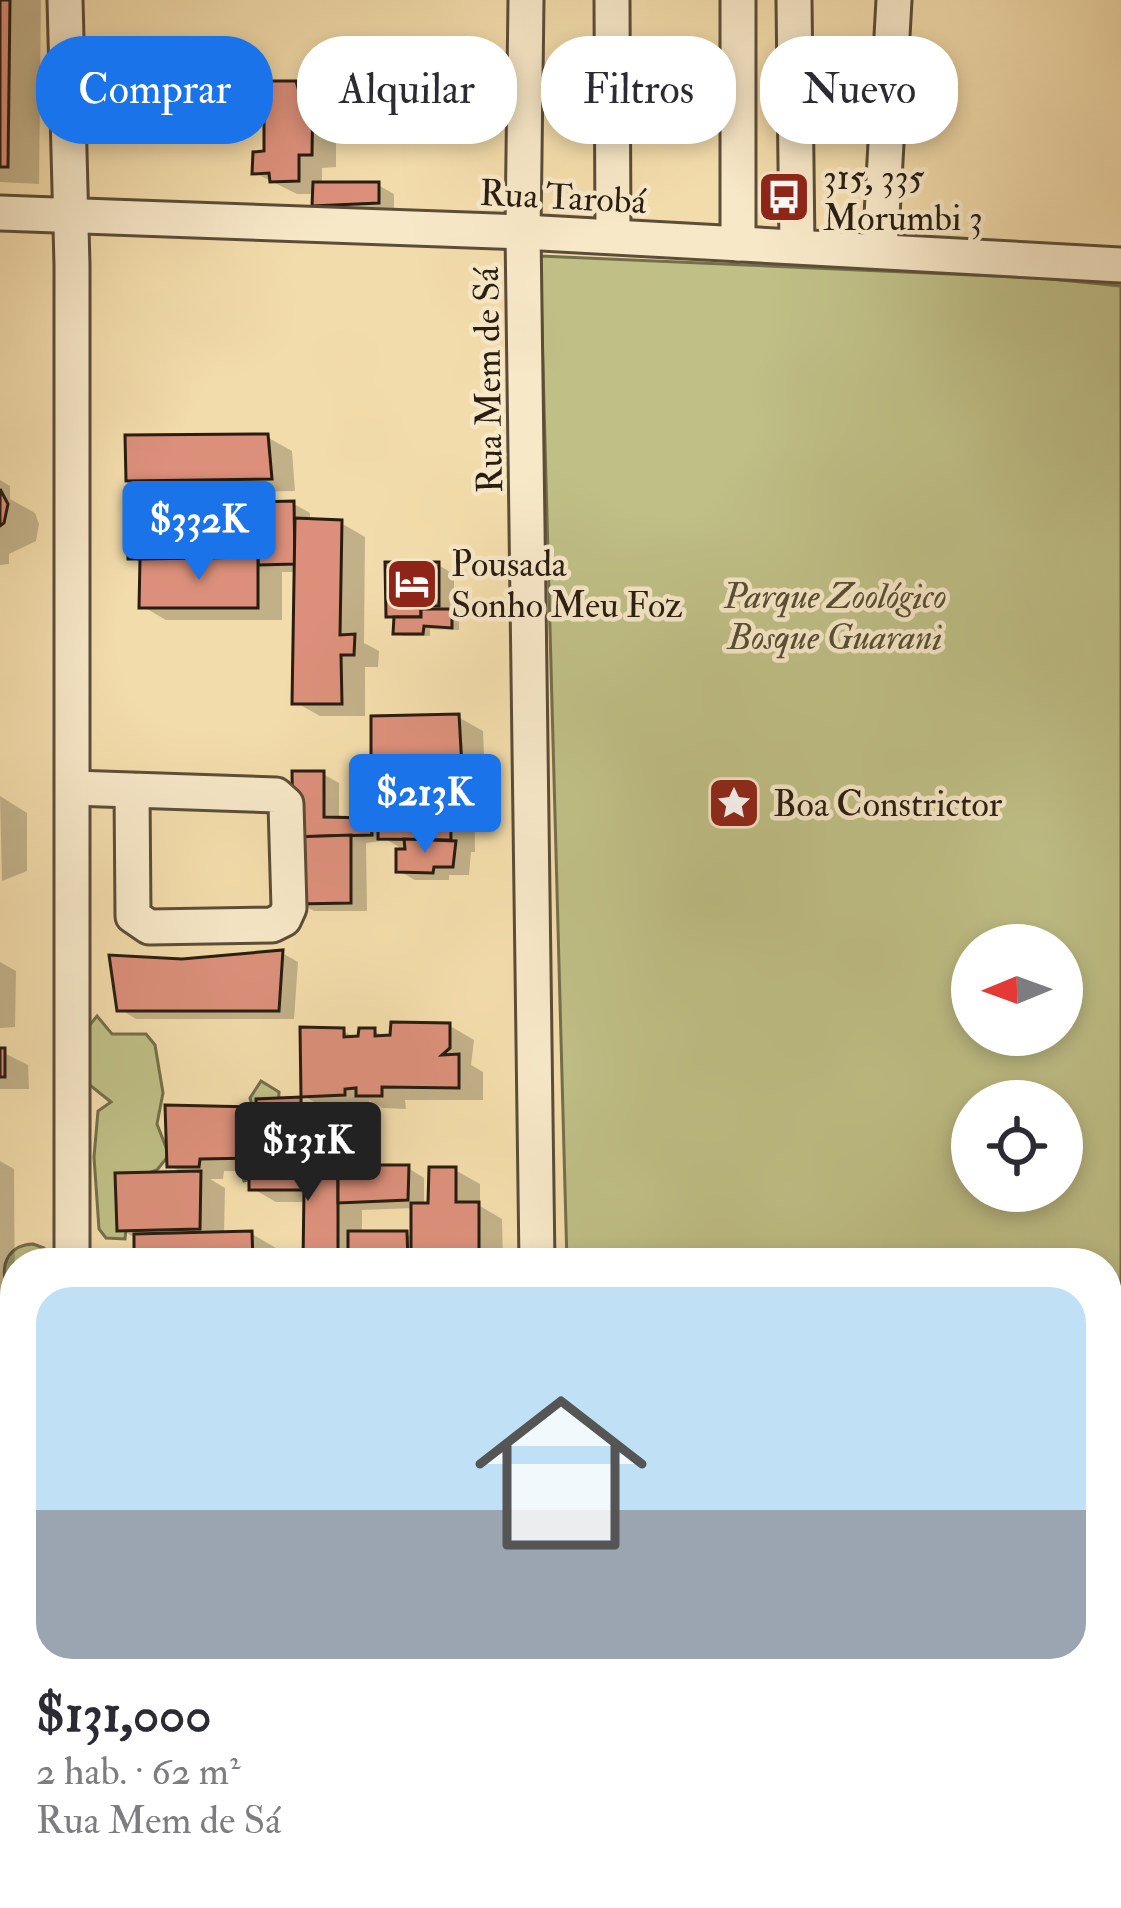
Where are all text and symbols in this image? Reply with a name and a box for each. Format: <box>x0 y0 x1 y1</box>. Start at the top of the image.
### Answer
chip: Comprar <box>36 36 273 144</box>
chip: Alquilar <box>297 36 517 144</box>
chip: Filtros <box>541 36 736 144</box>
chip: Nuevo <box>760 36 958 144</box>
place label: 315, 335 Morumbi 3 <box>823 155 983 241</box>
bus stop icon: 315, 335 Morumbi 3 <box>756 169 812 225</box>
street label: Rua Tarobá <box>478 171 649 224</box>
street label: Rua Mem de Sá <box>464 265 513 494</box>
pin: $332K <box>115 481 283 583</box>
text: $332K <box>149 495 249 544</box>
place label: Pousada Sonho Meu Foz <box>451 542 683 628</box>
hotel icon: Pousada Sonho Meu Foz <box>384 556 440 612</box>
park label: Parque Zoológico Bosque Guarani <box>723 574 946 660</box>
pin: $213K <box>341 754 509 856</box>
text: $213K <box>376 768 474 817</box>
place icon: Boa Constrictor <box>706 775 762 831</box>
place label: Boa Constrictor <box>773 782 1003 827</box>
north arrow <box>951 924 1083 1056</box>
map controls <box>951 924 1083 1212</box>
button: locate <box>951 1080 1083 1212</box>
pin: $131K <box>224 1102 392 1204</box>
text: $131K <box>262 1116 354 1165</box>
icon: home <box>453 1365 669 1581</box>
text: $131,000 <box>36 1683 211 1747</box>
text: 2 hab. · 62 m² <box>36 1747 240 1796</box>
text: Rua Mem de Sá <box>36 1796 281 1845</box>

